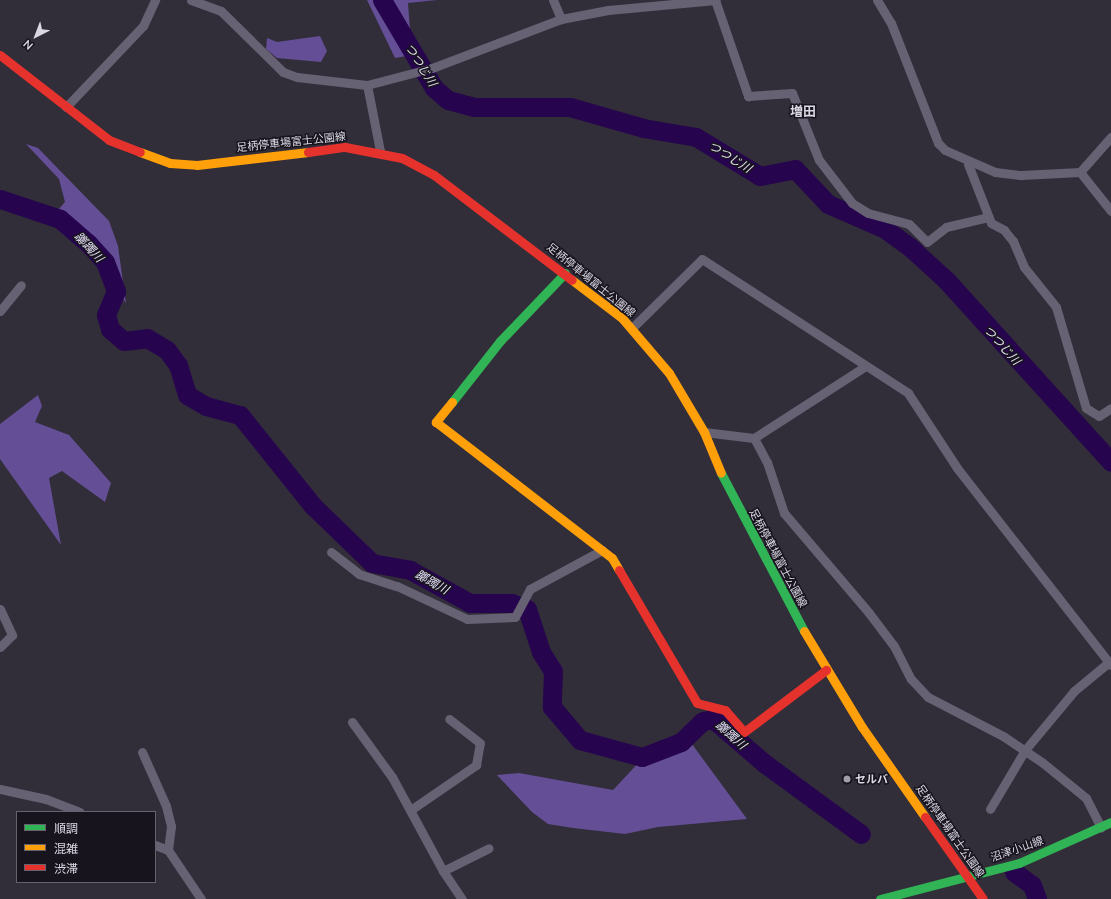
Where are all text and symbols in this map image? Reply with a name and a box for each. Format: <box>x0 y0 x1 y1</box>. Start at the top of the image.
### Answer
north arrow <box>16 16 56 56</box>
text: N <box>20 37 36 53</box>
water label: つつじ川 <box>402 41 440 89</box>
district label: 増田 <box>790 103 816 119</box>
street label: 足柄停車場富士公園線 <box>236 130 346 154</box>
water label: つつじ川 <box>706 138 754 176</box>
water label: 躑躅川 <box>71 229 107 265</box>
street label: 足柄停車場富士公園線 <box>544 240 638 320</box>
water label: つつじ川 <box>981 322 1023 368</box>
street label: 足柄停車場富士公園線 <box>746 506 810 610</box>
water label: 躑躅川 <box>413 567 451 597</box>
water label: 躑躅川 <box>713 718 749 752</box>
place label: セルバ <box>855 772 888 786</box>
marker: セルバ <box>842 774 852 784</box>
street label: 足柄停車場富士公園線 <box>913 782 987 880</box>
legend <box>16 811 156 883</box>
text: 順調 <box>54 821 78 836</box>
street label: 沼津小山線 <box>989 834 1045 864</box>
text: 混雑 <box>54 841 78 856</box>
text: 渋滞 <box>54 861 78 876</box>

